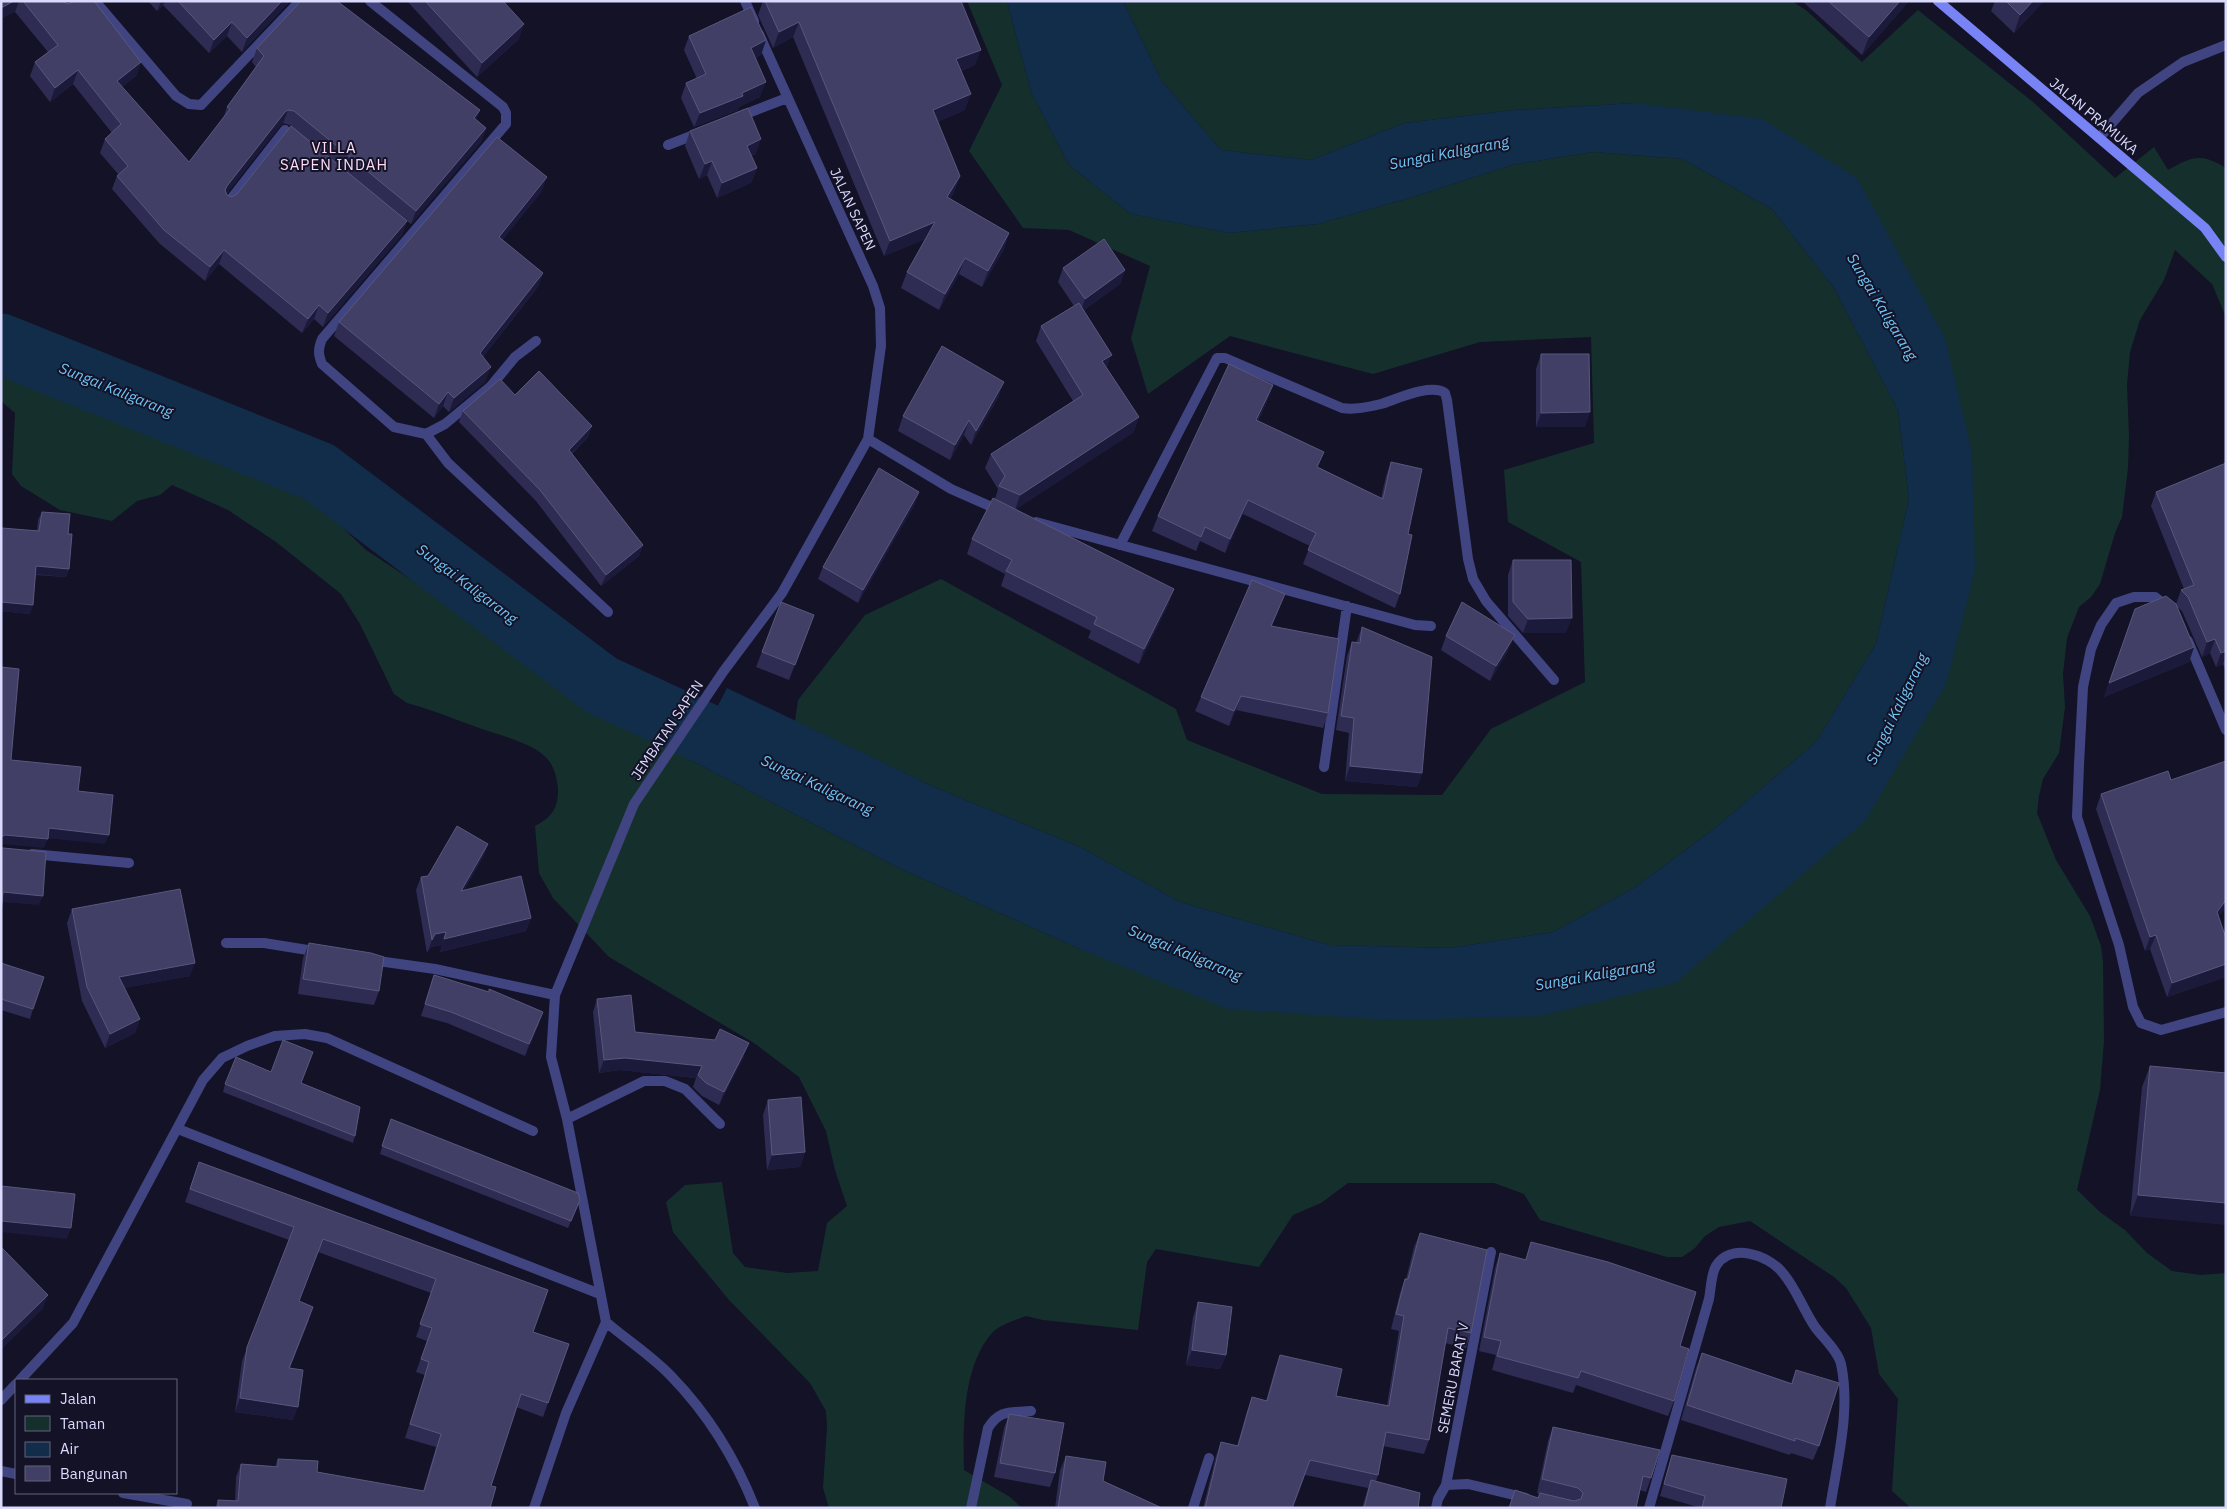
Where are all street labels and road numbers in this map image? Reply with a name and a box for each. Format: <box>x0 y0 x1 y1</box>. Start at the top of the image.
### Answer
street label: JALAN PRAMUKA <box>2046 74 2142 158</box>
street label: JALAN SAPEN <box>826 165 880 253</box>
street label: JEMBATAN SAPEN <box>627 677 707 783</box>
street label: SEMERU BARAT V <box>1433 1321 1473 1435</box>

